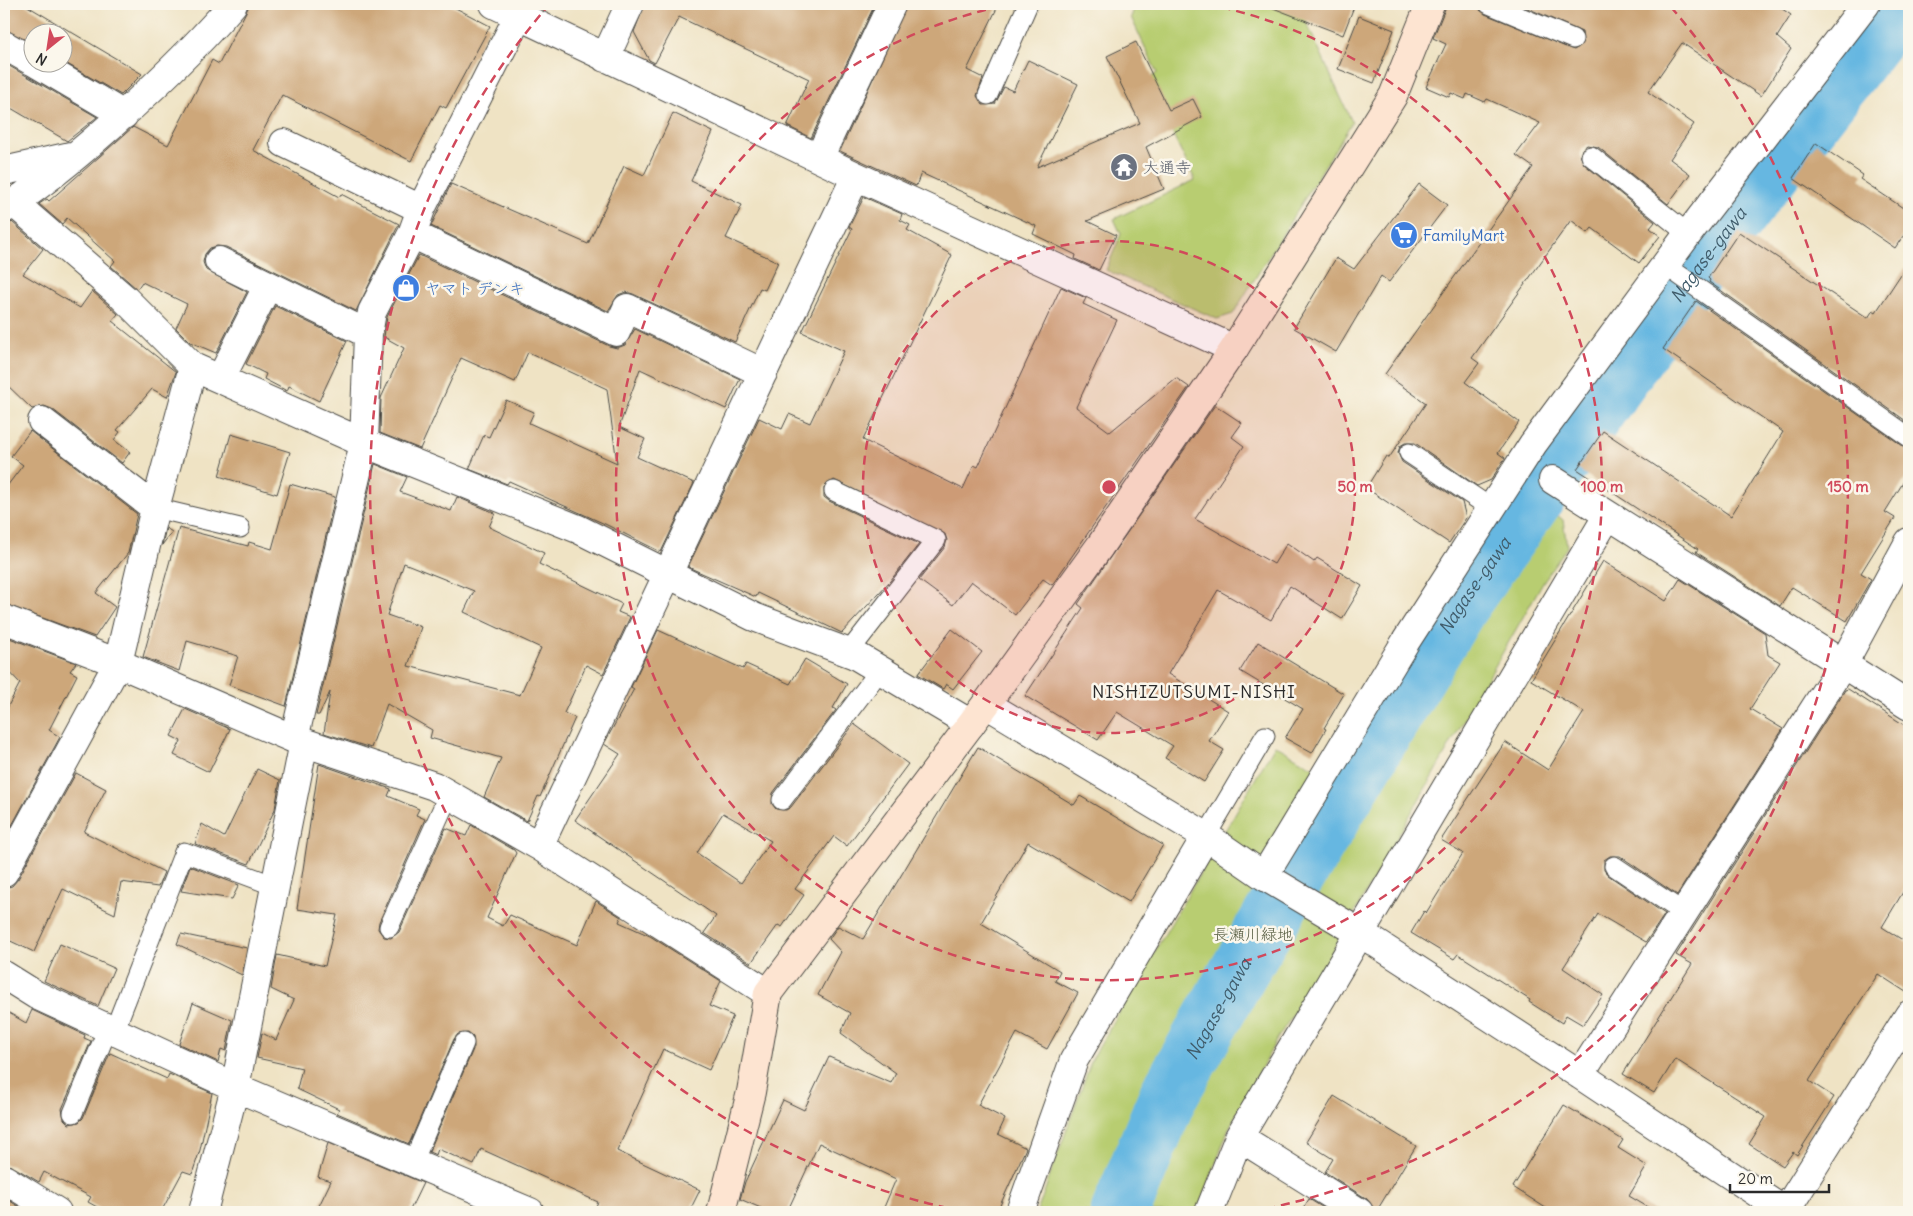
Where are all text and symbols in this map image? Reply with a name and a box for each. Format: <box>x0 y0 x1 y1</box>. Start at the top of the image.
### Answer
north arrow <box>22 22 72 72</box>
text: N <box>33 49 50 69</box>
temple icon: 大通寺 <box>1109 152 1139 182</box>
place label: 大通寺 <box>1143 157 1191 177</box>
water label: Nagase-gawa <box>1665 201 1752 307</box>
supermarket icon: FamilyMart <box>1389 220 1419 250</box>
place label: FamilyMart <box>1423 225 1505 245</box>
shop icon: ヤマト デンキ <box>391 273 421 303</box>
place label: ヤマト デンキ <box>425 278 525 298</box>
text: 50 m <box>1337 477 1373 496</box>
text: 100 m <box>1581 477 1623 496</box>
text: 150 m <box>1827 477 1869 496</box>
centre of rings <box>1100 478 1118 496</box>
water label: Nagase-gawa <box>1433 531 1516 638</box>
district label: NISHIZUTSUMI-NISHI <box>1092 680 1296 703</box>
park label: 長瀬川緑地 <box>1213 924 1293 944</box>
water label: Nagase-gawa <box>1180 952 1257 1064</box>
scale bar <box>1730 1161 1829 1193</box>
text: 20 m <box>1738 1169 1773 1188</box>

